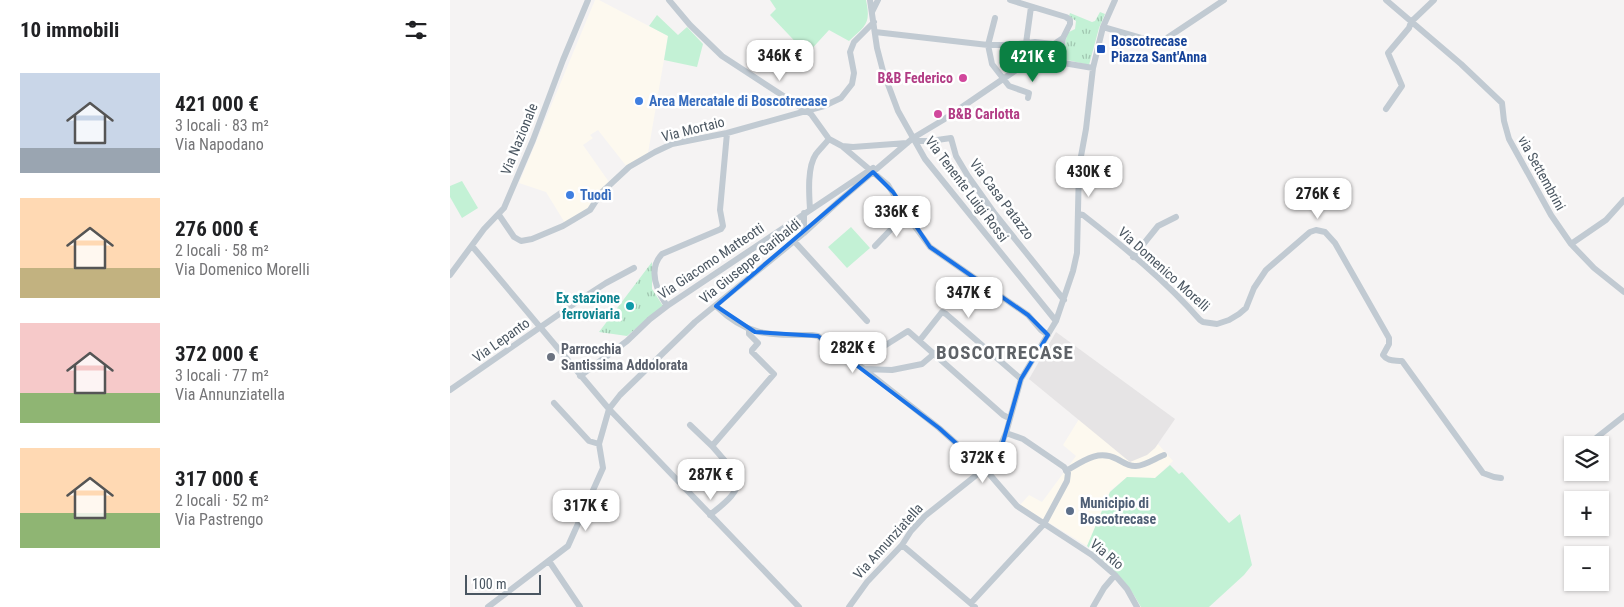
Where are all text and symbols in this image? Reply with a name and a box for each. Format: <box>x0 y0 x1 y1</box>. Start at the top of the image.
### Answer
icon: filters <box>402 16 430 44</box>
text: 10 immobili <box>20 18 119 42</box>
place label: Boscotrecase Piazza Sant'Anna <box>1111 33 1207 65</box>
pin: 346K € <box>739 39 821 82</box>
pin: 421K € <box>992 41 1074 83</box>
marker: Boscotrecase Piazza Sant'Anna <box>1095 43 1107 55</box>
text: 346K € <box>758 46 802 65</box>
text: 421K € <box>1011 47 1055 66</box>
place label: B&B Federico <box>878 70 953 86</box>
marker: B&B Federico <box>957 72 969 84</box>
text: 421 000 € <box>175 92 259 116</box>
icon: home <box>60 93 120 153</box>
place label: Area Mercatale di Boscotrecase <box>649 93 828 109</box>
marker: Area Mercatale di Boscotrecase <box>633 95 645 107</box>
street label: Via Nazionale <box>497 100 541 177</box>
place label: B&B Carlotta <box>948 106 1020 122</box>
marker: B&B Carlotta <box>932 108 944 120</box>
street label: Via Mortaio <box>660 113 726 145</box>
text: 3 locali · 83 m² <box>175 116 269 135</box>
street label: Via Tenente Luigi Rossi <box>922 133 1012 245</box>
street label: via Settembrini <box>1515 133 1569 213</box>
text: Via Napodano <box>175 135 264 154</box>
street label: Via Casa Patazzo <box>967 156 1037 242</box>
pin: 430K € <box>1048 156 1130 198</box>
text: 430K € <box>1067 162 1111 181</box>
pin: 276K € <box>1277 178 1359 220</box>
text: 276K € <box>1296 184 1340 203</box>
place label: Tuodì <box>580 187 612 203</box>
marker: Tuodì <box>564 189 576 201</box>
pin: 336K € <box>856 196 938 238</box>
text: 336K € <box>875 202 919 221</box>
street label: Via Giuseppe Garibaldi <box>696 215 804 307</box>
text: 276 000 € <box>175 217 259 241</box>
icon: home <box>60 218 120 278</box>
street label: Via Giacomo Matteotti <box>655 220 767 302</box>
street label: Via Domenico Morelli <box>1115 224 1213 314</box>
text: 2 locali · 58 m² <box>175 241 269 260</box>
text: Via Domenico Morelli <box>175 260 310 279</box>
pin: 347K € <box>928 276 1010 319</box>
text: 347K € <box>947 283 991 302</box>
place label: Ex stazione ferroviaria <box>556 290 620 322</box>
marker: Ex stazione ferroviaria <box>624 300 636 312</box>
street label: Via Lepanto <box>470 315 532 365</box>
pin: 282K € <box>812 332 894 374</box>
text: 282K € <box>831 338 875 357</box>
place label: Parrocchia Santissima Addolorata <box>561 341 688 373</box>
district label: BOSCOTRECASE <box>936 341 1074 364</box>
text: 372 000 € <box>175 342 259 366</box>
icon: home <box>60 343 120 403</box>
marker: Parrocchia Santissima Addolorata <box>545 351 557 363</box>
text: 3 locali · 77 m² <box>175 366 269 385</box>
text: Via Annunziatella <box>175 385 285 404</box>
map controls <box>1564 436 1609 591</box>
button: layers <box>1564 436 1609 481</box>
pin: 372K € <box>942 442 1024 484</box>
text: 372K € <box>961 448 1005 467</box>
pin: 287K € <box>670 458 752 501</box>
text: 287K € <box>689 465 733 484</box>
text: 317 000 € <box>175 467 259 491</box>
icon: home <box>60 468 120 528</box>
pin: 317K € <box>545 490 627 532</box>
text: 2 locali · 52 m² <box>175 491 269 510</box>
button: + <box>1564 491 1609 536</box>
place label: Municipio di Boscotrecase <box>1080 495 1156 527</box>
text: 317K € <box>564 496 608 515</box>
street label: Via Annunziatella <box>850 500 926 582</box>
marker: Municipio di Boscotrecase <box>1064 505 1076 517</box>
text: Via Pastrengo <box>175 510 263 529</box>
street label: Via Rio <box>1087 535 1127 573</box>
button: − <box>1564 546 1609 591</box>
scale bar <box>465 572 541 595</box>
text: 100 m <box>472 576 507 592</box>

